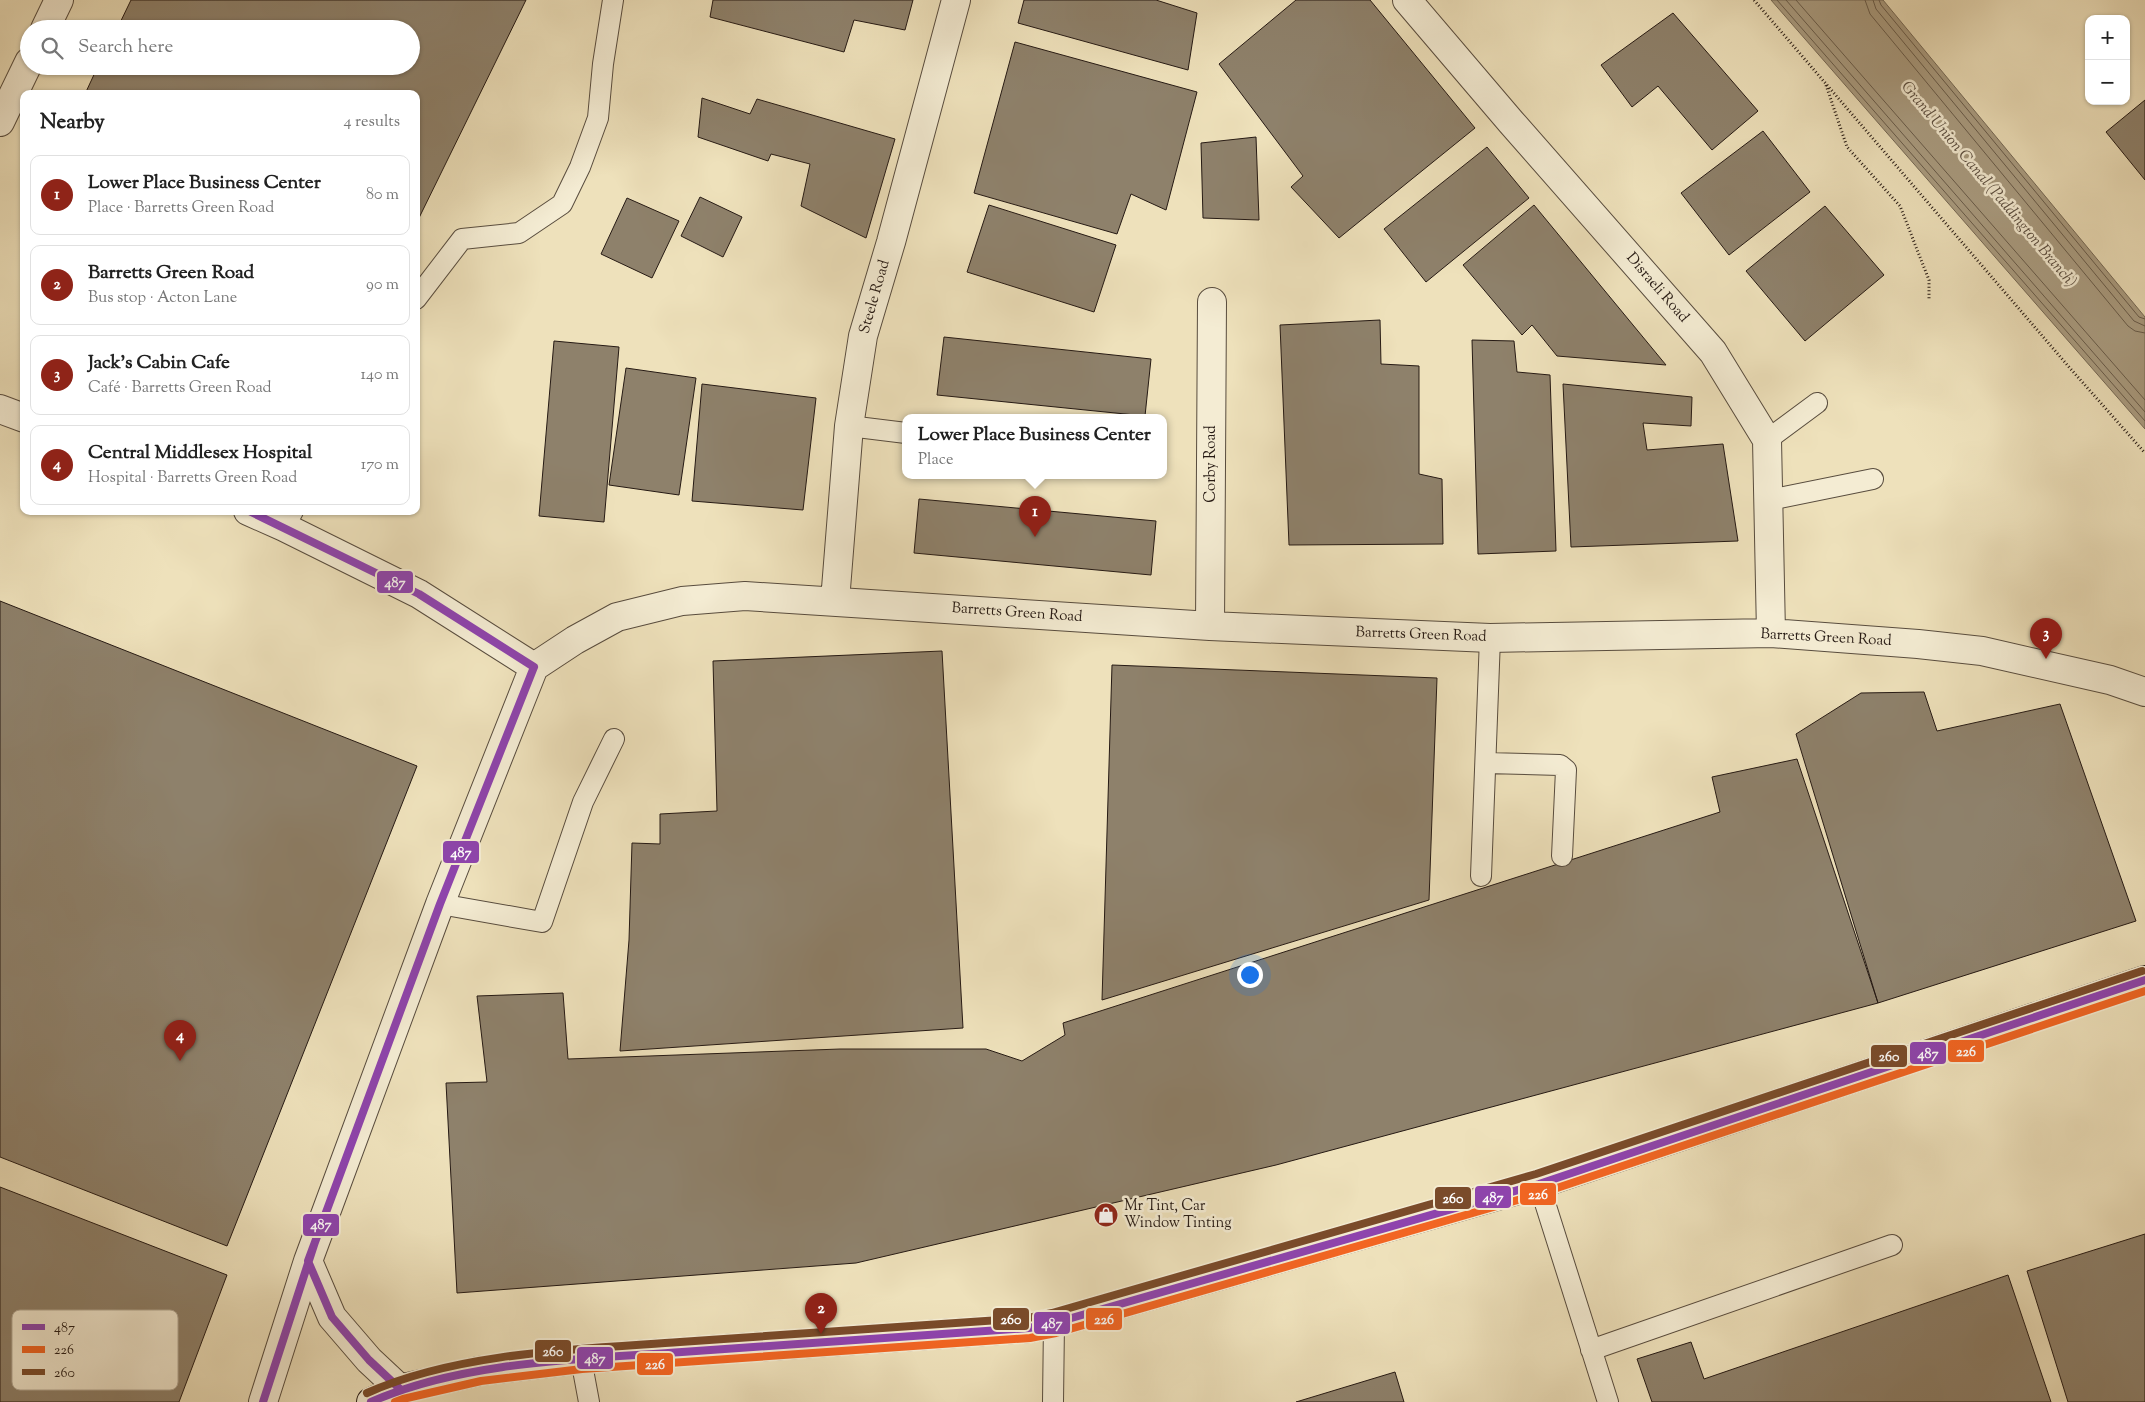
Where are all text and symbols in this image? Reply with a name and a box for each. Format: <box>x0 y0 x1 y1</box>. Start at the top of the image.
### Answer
map controls <box>2085 15 2130 105</box>
button: + <box>2085 15 2130 60</box>
search box <box>20 20 420 75</box>
icon: search <box>38 34 66 62</box>
text: Search here <box>78 34 173 61</box>
button: − <box>2085 60 2130 105</box>
water label: Grand Union Canal (Paddington Branch) <box>1895 77 2081 293</box>
text: Nearby <box>40 108 105 138</box>
text: 4 results <box>344 111 400 134</box>
text: Lower Place Business Center <box>88 170 321 197</box>
text: 1 <box>54 184 60 207</box>
text: 80 m <box>366 184 399 207</box>
text: Place · Barretts Green Road <box>88 197 274 220</box>
street label: Disraeli Road <box>1621 248 1694 328</box>
street label: Steele Road <box>854 257 896 336</box>
text: Barretts Green Road <box>88 260 254 287</box>
text: 2 <box>53 274 61 297</box>
text: 90 m <box>366 274 399 297</box>
text: Bus stop · Acton Lane <box>88 287 237 310</box>
text: Jack's Cabin Cafe <box>88 350 230 377</box>
text: 3 <box>54 364 60 387</box>
text: 140 m <box>361 364 399 387</box>
text: Café · Barretts Green Road <box>88 377 272 400</box>
popup <box>902 414 1167 479</box>
text: Lower Place Business Center <box>918 422 1151 449</box>
street label: Corby Road <box>1201 425 1222 503</box>
text: Central Middlesex Hospital <box>88 440 312 467</box>
text: Place <box>918 449 953 472</box>
text: 4 <box>53 454 61 477</box>
text: 170 m <box>361 454 399 477</box>
text: Hospital · Barretts Green Road <box>88 467 297 490</box>
pin: 1 <box>1019 496 1051 537</box>
line badge: 487 <box>376 570 414 594</box>
text: 487 <box>383 574 407 594</box>
street label: Barretts Green Road <box>951 598 1084 628</box>
pin: 3 <box>2030 618 2062 659</box>
street label: Barretts Green Road <box>1355 622 1488 648</box>
street label: Barretts Green Road <box>1760 624 1893 652</box>
line badge: 487 <box>442 840 480 864</box>
text: 487 <box>449 844 473 864</box>
your location <box>1237 962 1263 988</box>
pin: 4 <box>164 1020 196 1061</box>
line badge: 226 <box>1947 1039 1985 1063</box>
line badge: 487 <box>1909 1041 1947 1065</box>
text: 226 <box>1956 1043 1976 1063</box>
line badge: 260 <box>1870 1044 1908 1068</box>
text: 487 <box>1916 1045 1940 1065</box>
text: 260 <box>1879 1048 1900 1068</box>
line badge: 226 <box>1519 1182 1557 1206</box>
line badge: 487 <box>1474 1185 1512 1209</box>
line badge: 260 <box>1434 1186 1472 1210</box>
text: 226 <box>1528 1186 1548 1206</box>
text: 487 <box>1481 1189 1505 1209</box>
text: 260 <box>1443 1190 1464 1210</box>
place label: Mr Tint, Car Window Tinting <box>1124 1196 1231 1234</box>
shop icon: Mr Tint, Car Window Tinting <box>1093 1202 1119 1228</box>
line badge: 487 <box>302 1213 340 1237</box>
text: 487 <box>309 1216 333 1236</box>
pin: 2 <box>805 1293 837 1334</box>
line badge: 260 <box>992 1307 1030 1331</box>
line badge: 226 <box>1085 1307 1123 1331</box>
legend <box>12 1310 178 1390</box>
text: 260 <box>1001 1311 1022 1331</box>
line badge: 487 <box>1033 1311 1071 1335</box>
text: 226 <box>1094 1311 1114 1331</box>
text: 487 <box>1040 1315 1064 1335</box>
text: 487 <box>54 1319 75 1339</box>
line badge: 260 <box>534 1339 572 1363</box>
text: 226 <box>54 1341 74 1361</box>
text: 260 <box>543 1343 564 1363</box>
line badge: 487 <box>576 1346 614 1370</box>
text: 487 <box>583 1350 607 1370</box>
line badge: 226 <box>636 1352 674 1376</box>
text: 226 <box>645 1356 665 1376</box>
text: 260 <box>54 1364 75 1384</box>

